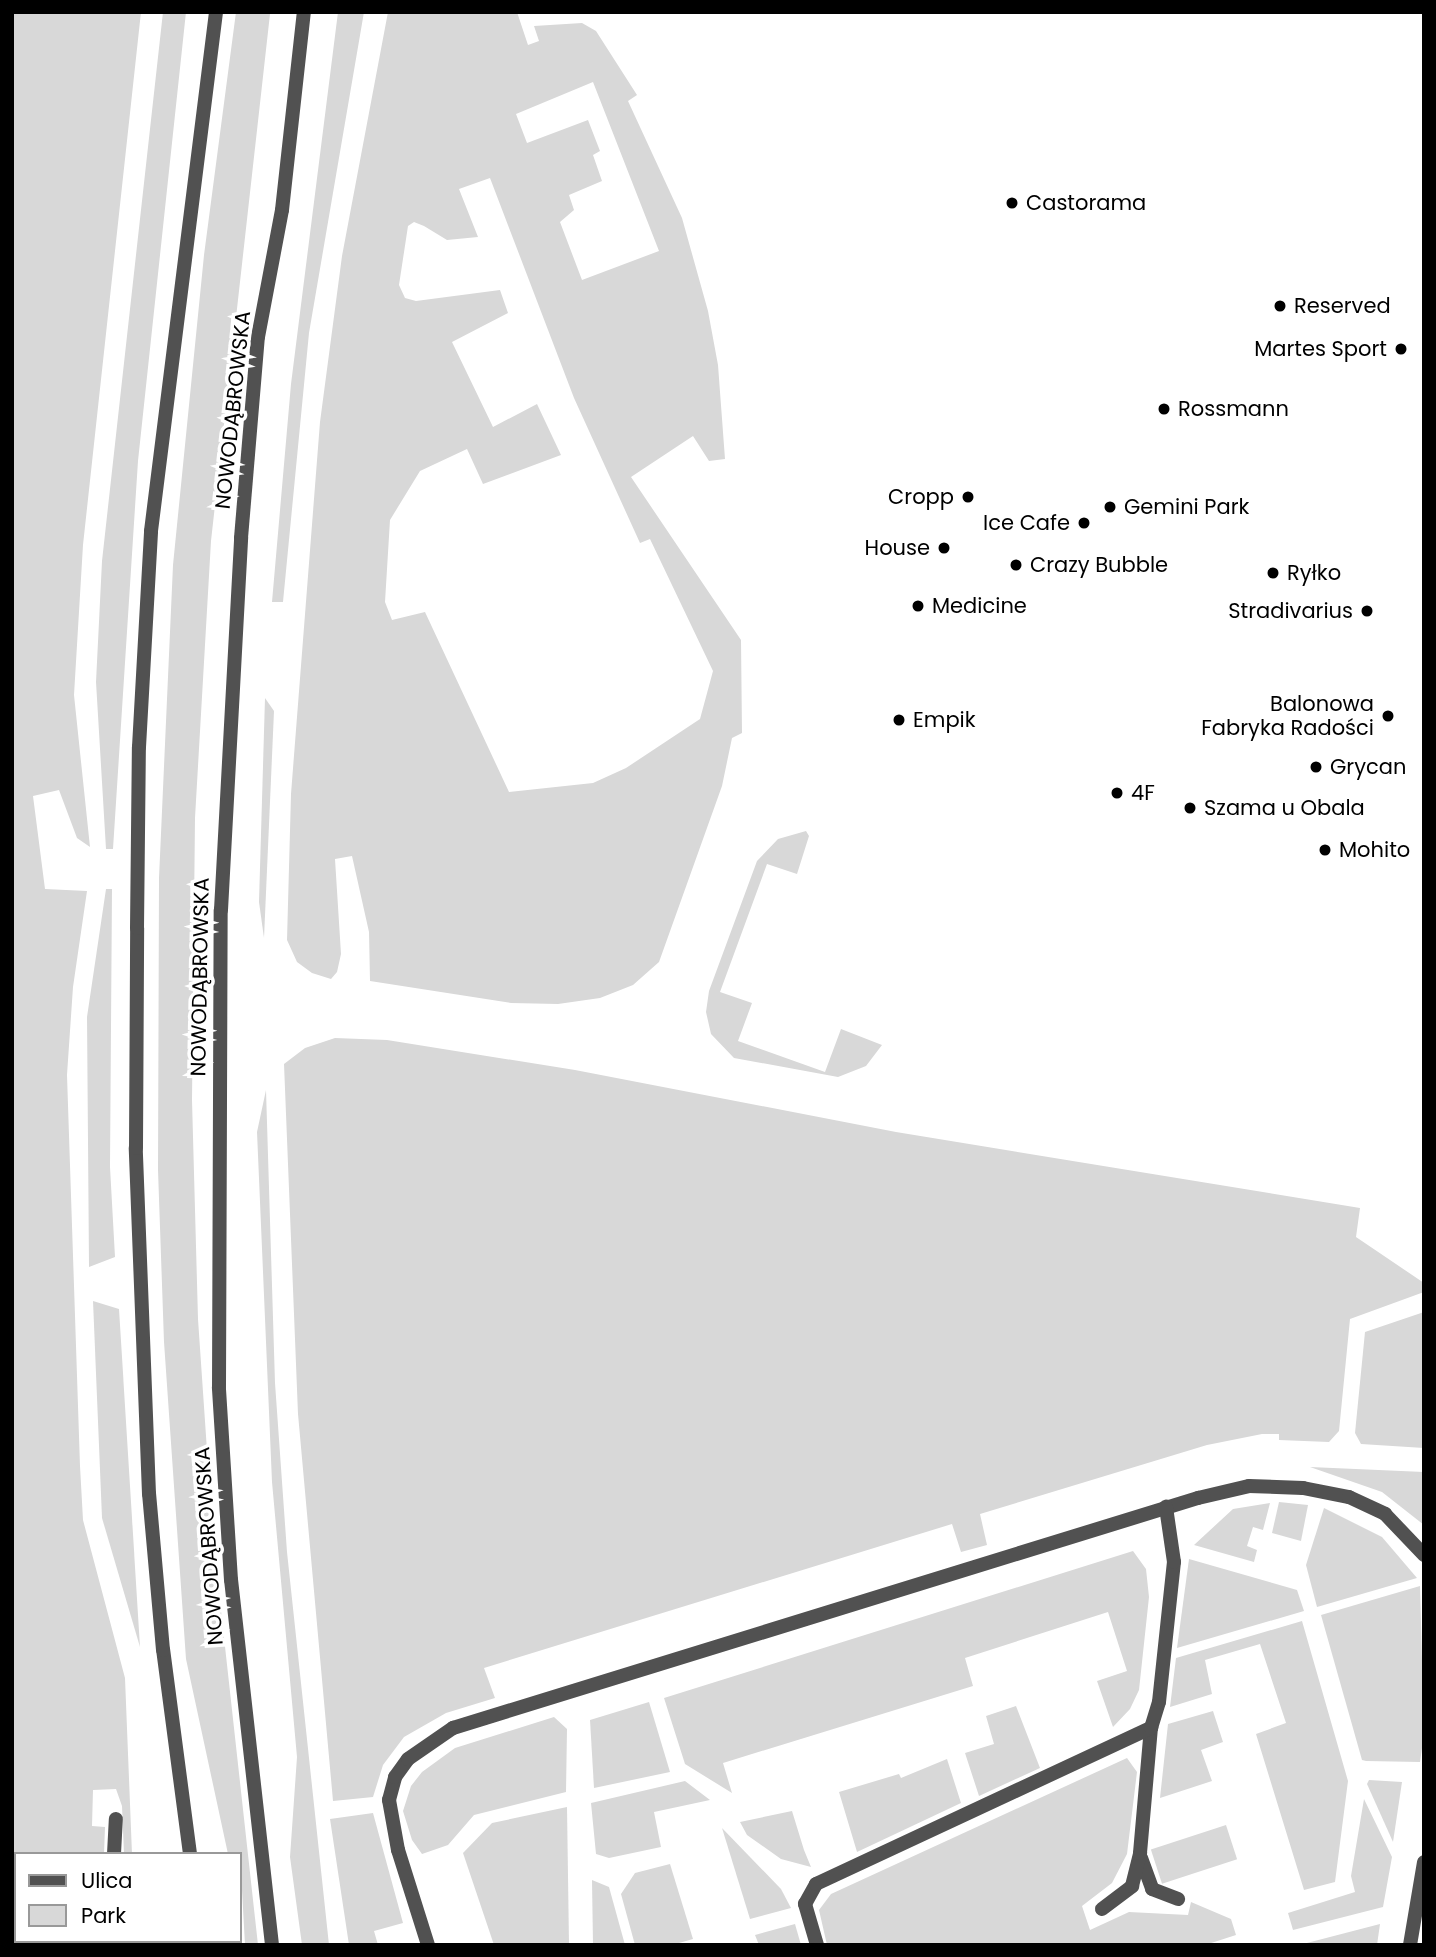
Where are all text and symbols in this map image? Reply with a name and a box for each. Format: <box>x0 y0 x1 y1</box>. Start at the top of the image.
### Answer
place label: Castorama <box>1026 190 1146 216</box>
marker: Castorama <box>1004 195 1020 211</box>
place label: Reserved <box>1294 293 1391 319</box>
marker: Reserved <box>1272 298 1288 314</box>
street label: NOWODĄBROWSKA <box>210 310 256 510</box>
place label: Martes Sport <box>1254 336 1387 362</box>
marker: Martes Sport <box>1393 341 1409 357</box>
place label: Rossmann <box>1178 396 1289 422</box>
marker: Rossmann <box>1156 401 1172 417</box>
place label: Cropp <box>888 484 954 510</box>
marker: Cropp <box>960 489 976 505</box>
place label: Gemini Park <box>1124 494 1249 520</box>
marker: Gemini Park <box>1102 499 1118 515</box>
place label: Ice Cafe <box>983 510 1070 536</box>
marker: Ice Cafe <box>1076 515 1092 531</box>
place label: House <box>865 535 930 561</box>
marker: House <box>936 540 952 556</box>
place label: Crazy Bubble <box>1030 552 1168 578</box>
marker: Crazy Bubble <box>1008 557 1024 573</box>
place label: Ryłko <box>1287 560 1341 586</box>
marker: Ryłko <box>1265 565 1281 581</box>
place label: Medicine <box>932 593 1027 619</box>
marker: Medicine <box>910 598 926 614</box>
place label: Stradivarius <box>1228 598 1353 624</box>
marker: Stradivarius <box>1359 603 1375 619</box>
place label: Balonowa Fabryka Radości <box>1201 691 1374 741</box>
place label: Empik <box>913 707 976 733</box>
marker: Balonowa Fabryka Radości <box>1380 708 1396 724</box>
marker: Empik <box>891 712 907 728</box>
place label: Grycan <box>1330 754 1406 780</box>
marker: Grycan <box>1308 759 1324 775</box>
place label: 4F <box>1131 780 1155 806</box>
marker: 4F <box>1109 785 1125 801</box>
place label: Szama u Obala <box>1204 795 1365 821</box>
marker: Szama u Obala <box>1182 800 1198 816</box>
place label: Mohito <box>1339 837 1410 863</box>
marker: Mohito <box>1317 842 1333 858</box>
street label: NOWODĄBROWSKA <box>186 877 214 1077</box>
street label: NOWODĄBROWSKA <box>189 1446 229 1646</box>
legend <box>14 1852 242 1943</box>
text: Ulica <box>81 1866 132 1895</box>
text: Park <box>81 1901 126 1930</box>

